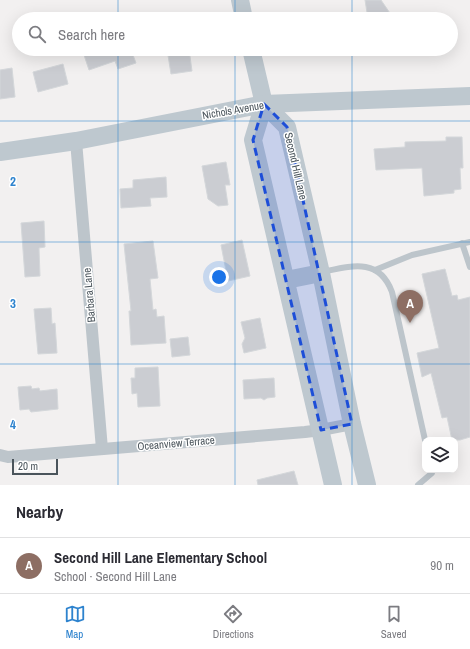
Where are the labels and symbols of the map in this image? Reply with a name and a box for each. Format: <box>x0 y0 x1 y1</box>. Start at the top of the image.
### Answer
street label: Nichols Avenue <box>201 98 265 122</box>
street label: Second Hill Lane <box>281 131 311 201</box>
text: 2 <box>10 173 16 190</box>
street label: Barbara Lane <box>80 267 98 323</box>
your location <box>209 267 229 287</box>
pin: A <box>397 290 423 323</box>
text: 3 <box>10 295 16 312</box>
text: 4 <box>10 416 16 433</box>
street label: Oceanview Terrace <box>137 433 215 453</box>
scale bar <box>12 457 58 476</box>

